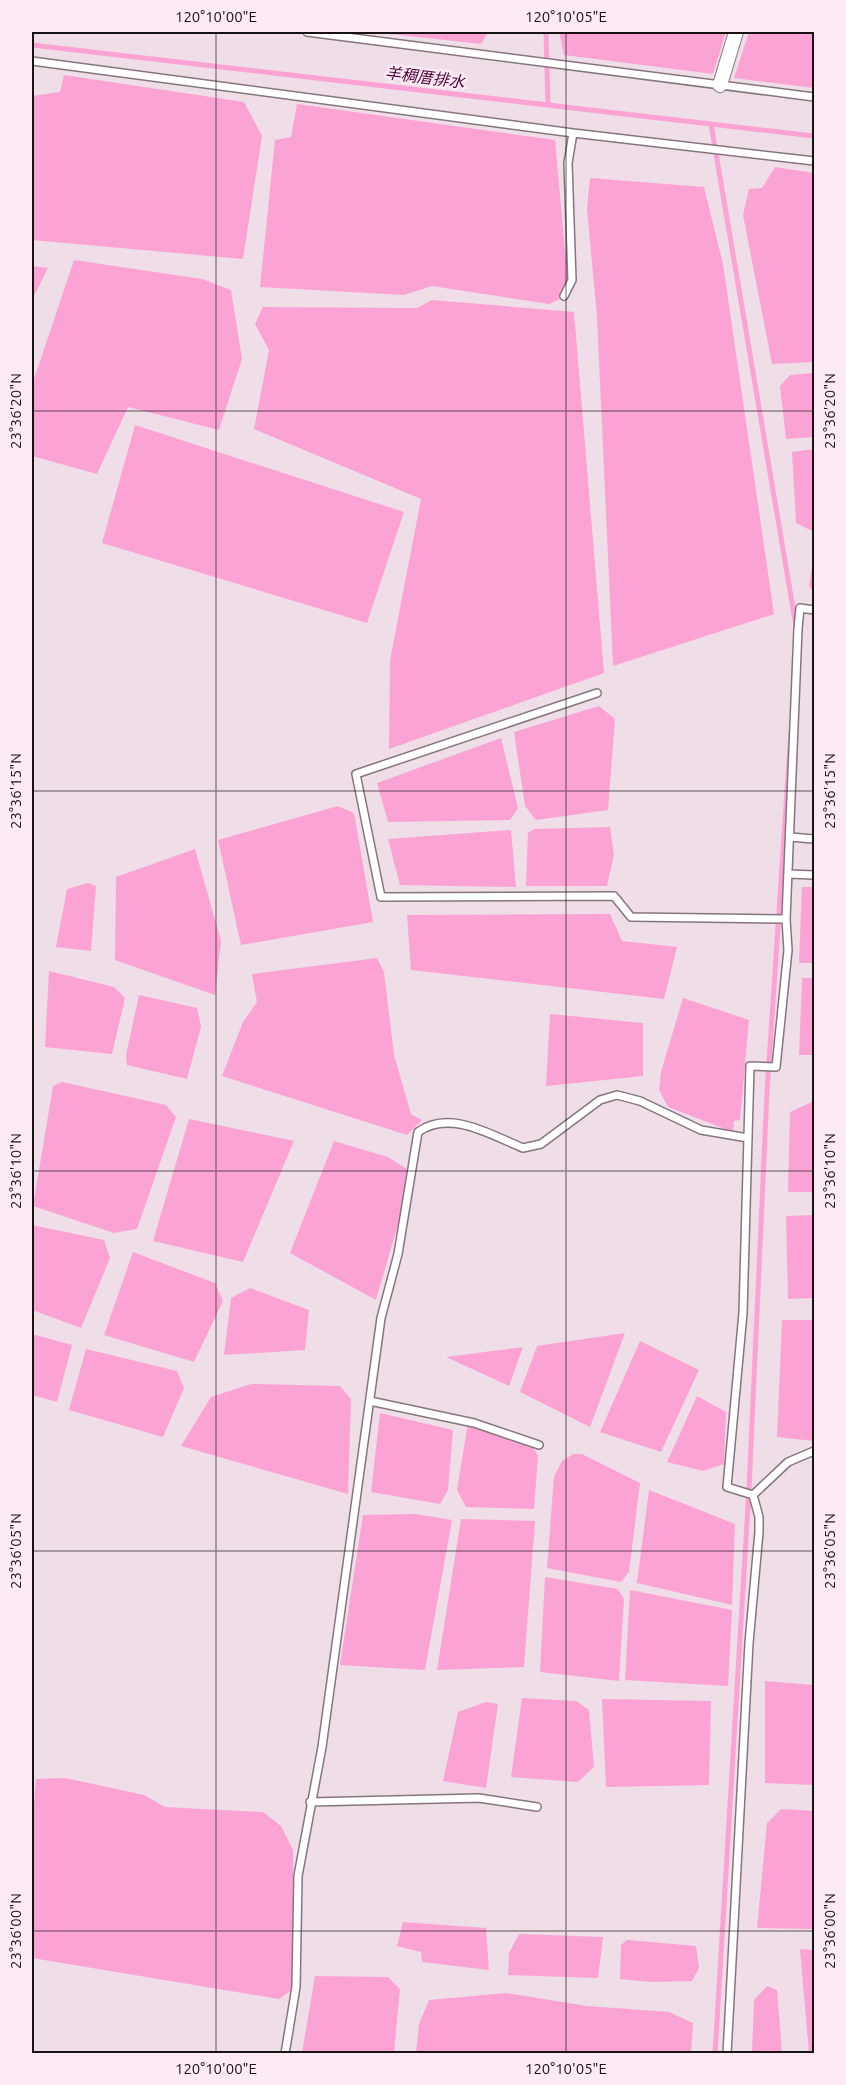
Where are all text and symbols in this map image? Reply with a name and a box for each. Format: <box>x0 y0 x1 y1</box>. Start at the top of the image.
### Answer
text: 120°10'00"E <box>175 8 257 25</box>
text: 120°10'05"E <box>525 8 607 25</box>
water label: 羊稠厝排水 <box>384 63 467 91</box>
text: 23°36'20"N <box>7 373 24 449</box>
text: 23°36'20"N <box>821 373 838 449</box>
text: 23°36'15"N <box>7 753 24 829</box>
text: 23°36'15"N <box>821 753 838 829</box>
text: 23°36'10"N <box>7 1133 24 1209</box>
text: 23°36'10"N <box>821 1133 838 1209</box>
text: 23°36'05"N <box>7 1513 24 1589</box>
text: 23°36'05"N <box>821 1513 838 1589</box>
text: 23°36'00"N <box>7 1893 24 1969</box>
text: 23°36'00"N <box>821 1893 838 1969</box>
text: 120°10'00"E <box>175 2060 257 2077</box>
text: 120°10'05"E <box>525 2060 607 2077</box>

